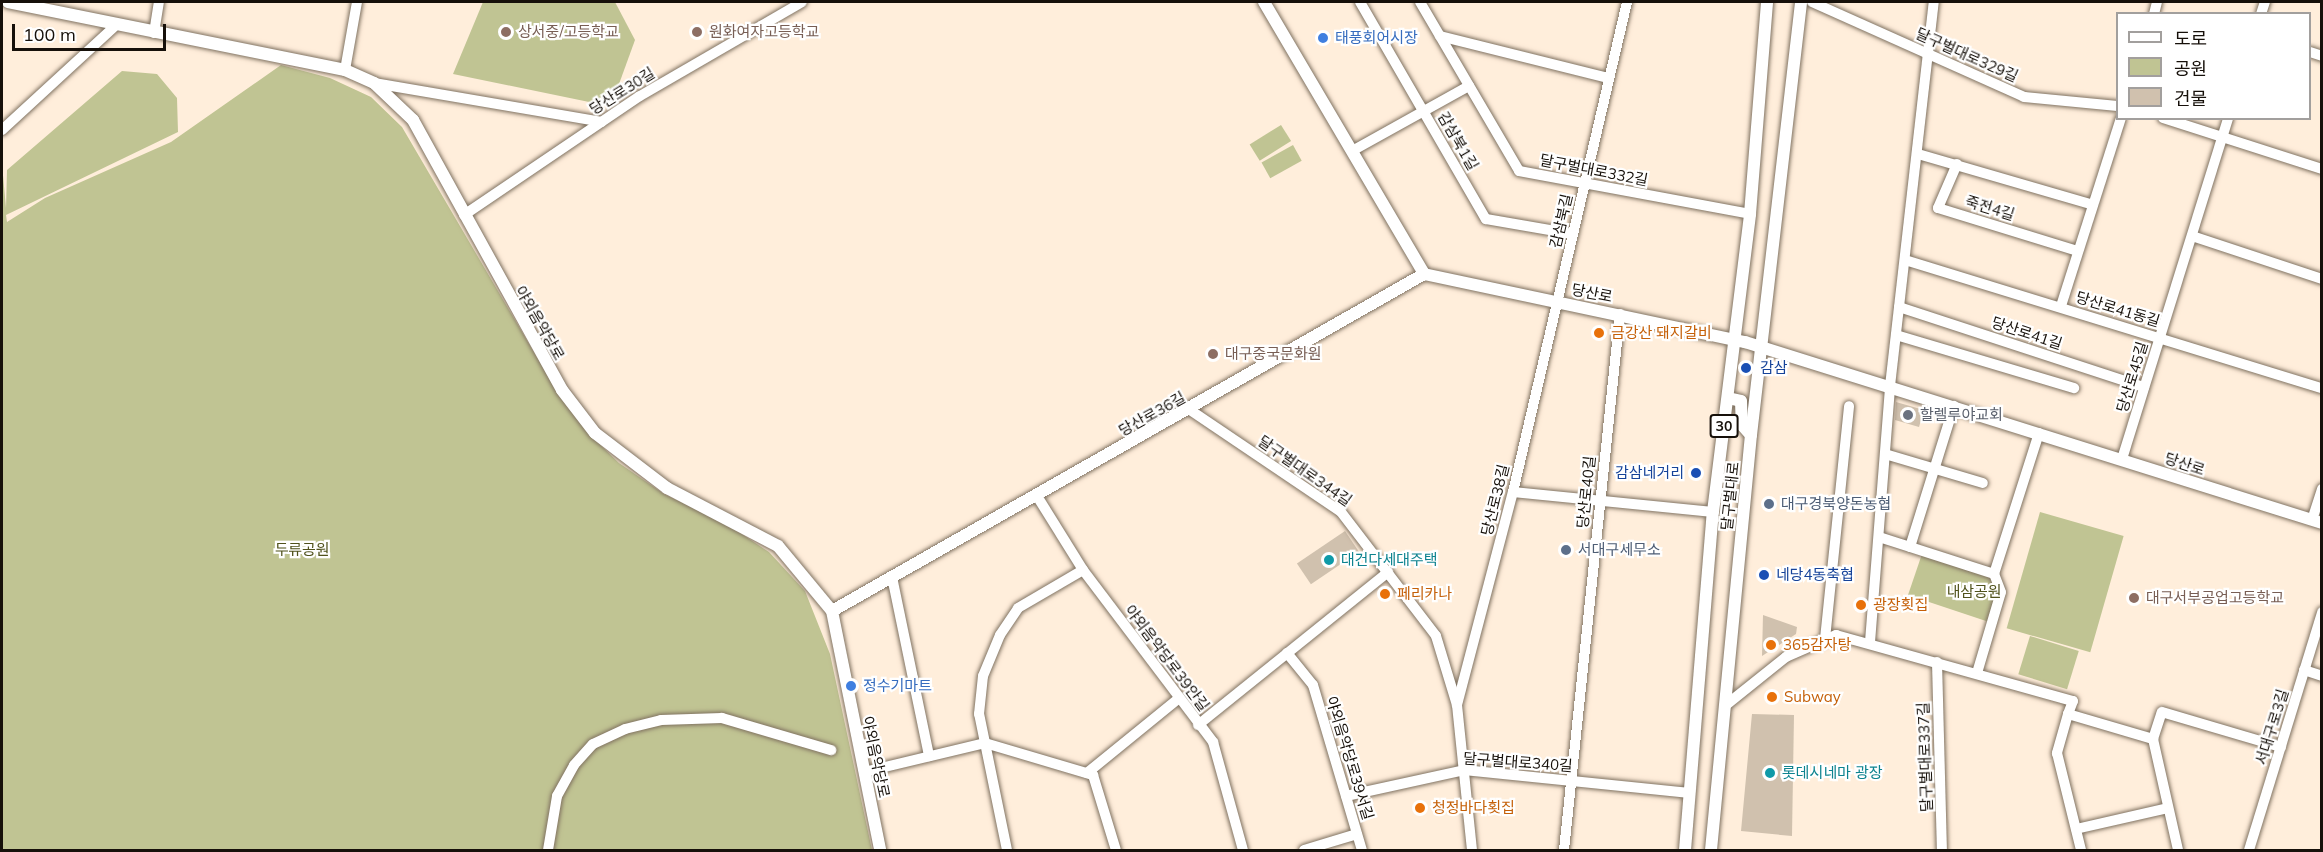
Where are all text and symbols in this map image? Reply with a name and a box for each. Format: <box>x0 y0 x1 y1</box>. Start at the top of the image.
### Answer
scale bar <box>15 12 170 50</box>
legend <box>2116 12 2311 120</box>
text: 100 m <box>23 23 76 46</box>
place label: 상서중/고등학교 <box>518 23 619 41</box>
place label: 원화여자고등학교 <box>709 23 819 41</box>
street label: 달구벌대로329길 <box>1913 24 2021 86</box>
marker: 상서중/고등학교 <box>499 25 513 39</box>
marker: 원화여자고등학교 <box>690 25 704 39</box>
text: 도로 <box>2174 27 2207 50</box>
place label: 태풍회어시장 <box>1335 29 1418 47</box>
marker: 태풍회어시장 <box>1316 31 1330 45</box>
text: 공원 <box>2174 57 2207 80</box>
street label: 당산로30길 <box>586 64 658 118</box>
text: 건물 <box>2174 87 2207 110</box>
street label: 감삼북1길 <box>1434 109 1482 173</box>
street label: 달구벌대로332길 <box>1538 151 1650 189</box>
street label: 감삼북길 <box>1546 192 1576 250</box>
street label: 죽전4길 <box>1963 192 2017 224</box>
street label: 당산로 <box>1570 280 1614 306</box>
street label: 야외음악당로 <box>512 283 568 363</box>
street label: 당산로41동길 <box>2074 288 2162 330</box>
street label: 당산로41길 <box>1989 313 2065 353</box>
place label: 금강산 돼지갈비 <box>1611 324 1712 342</box>
marker: 금강산 돼지갈비 <box>1592 326 1606 340</box>
street label: 당산로45길 <box>2113 339 2151 415</box>
place label: 대구중국문화원 <box>1225 345 1322 363</box>
marker: 대구중국문화원 <box>1206 347 1220 361</box>
marker: 감삼 <box>1737 359 1755 377</box>
place label: 감삼 <box>1760 359 1788 377</box>
street label: 당산로36길 <box>1116 388 1188 440</box>
place label: 할렐루야교회 <box>1920 406 2003 424</box>
marker: 할렐루야교회 <box>1901 408 1915 422</box>
road number: 30 <box>1709 415 1739 437</box>
street label: 달구벌대로344길 <box>1255 432 1355 510</box>
street label: 당산로 <box>2163 449 2207 479</box>
street label: 당산로40길 <box>1573 455 1599 529</box>
street label: 달구벌대로 <box>1717 461 1743 531</box>
street label: 당산로38길 <box>1477 462 1513 538</box>
place label: 감삼네거리 <box>1615 464 1684 482</box>
marker: 감삼네거리 <box>1689 466 1703 480</box>
place label: 대구경북양돈농협 <box>1781 495 1891 513</box>
marker: 대구경북양돈농협 <box>1762 497 1776 511</box>
park label: 두류공원 <box>274 541 330 559</box>
place label: 서대구세무소 <box>1578 541 1661 559</box>
marker: 서대구세무소 <box>1559 543 1573 557</box>
place label: 대건다세대주택 <box>1341 551 1438 569</box>
marker: 대건다세대주택 <box>1322 553 1336 567</box>
place label: 네당4동축협 <box>1776 566 1854 584</box>
marker: 네당4동축협 <box>1757 568 1771 582</box>
park label: 내삼공원 <box>1946 583 2002 601</box>
place label: 페리카나 <box>1397 585 1452 603</box>
marker: 페리카나 <box>1378 587 1392 601</box>
place label: 대구서부공업고등학교 <box>2146 589 2284 607</box>
marker: 대구서부공업고등학교 <box>2127 591 2141 605</box>
place label: 광장횟집 <box>1873 596 1928 614</box>
marker: 광장횟집 <box>1854 598 1868 612</box>
street label: 야외음악당로39안길 <box>1121 601 1213 715</box>
place label: 365감자탕 <box>1783 636 1851 654</box>
marker: 365감자탕 <box>1764 638 1778 652</box>
place label: 정수기마트 <box>863 677 932 695</box>
marker: 정수기마트 <box>844 679 858 693</box>
street label: 서대구로3길 <box>2252 687 2292 767</box>
place label: Subway <box>1784 688 1841 706</box>
marker: Subway <box>1765 690 1779 704</box>
street label: 야외음악당로39서길 <box>1323 694 1377 822</box>
street label: 달구벌대로337길 <box>1914 702 1936 812</box>
street label: 야외음악당로 <box>859 715 893 799</box>
street label: 달구벌대로340길 <box>1463 749 1573 775</box>
place label: 롯데시네마 광장 <box>1782 764 1883 782</box>
marker: 롯데시네마 광장 <box>1763 766 1777 780</box>
place label: 청정바다횟집 <box>1432 799 1515 817</box>
marker: 청정바다횟집 <box>1413 801 1427 815</box>

